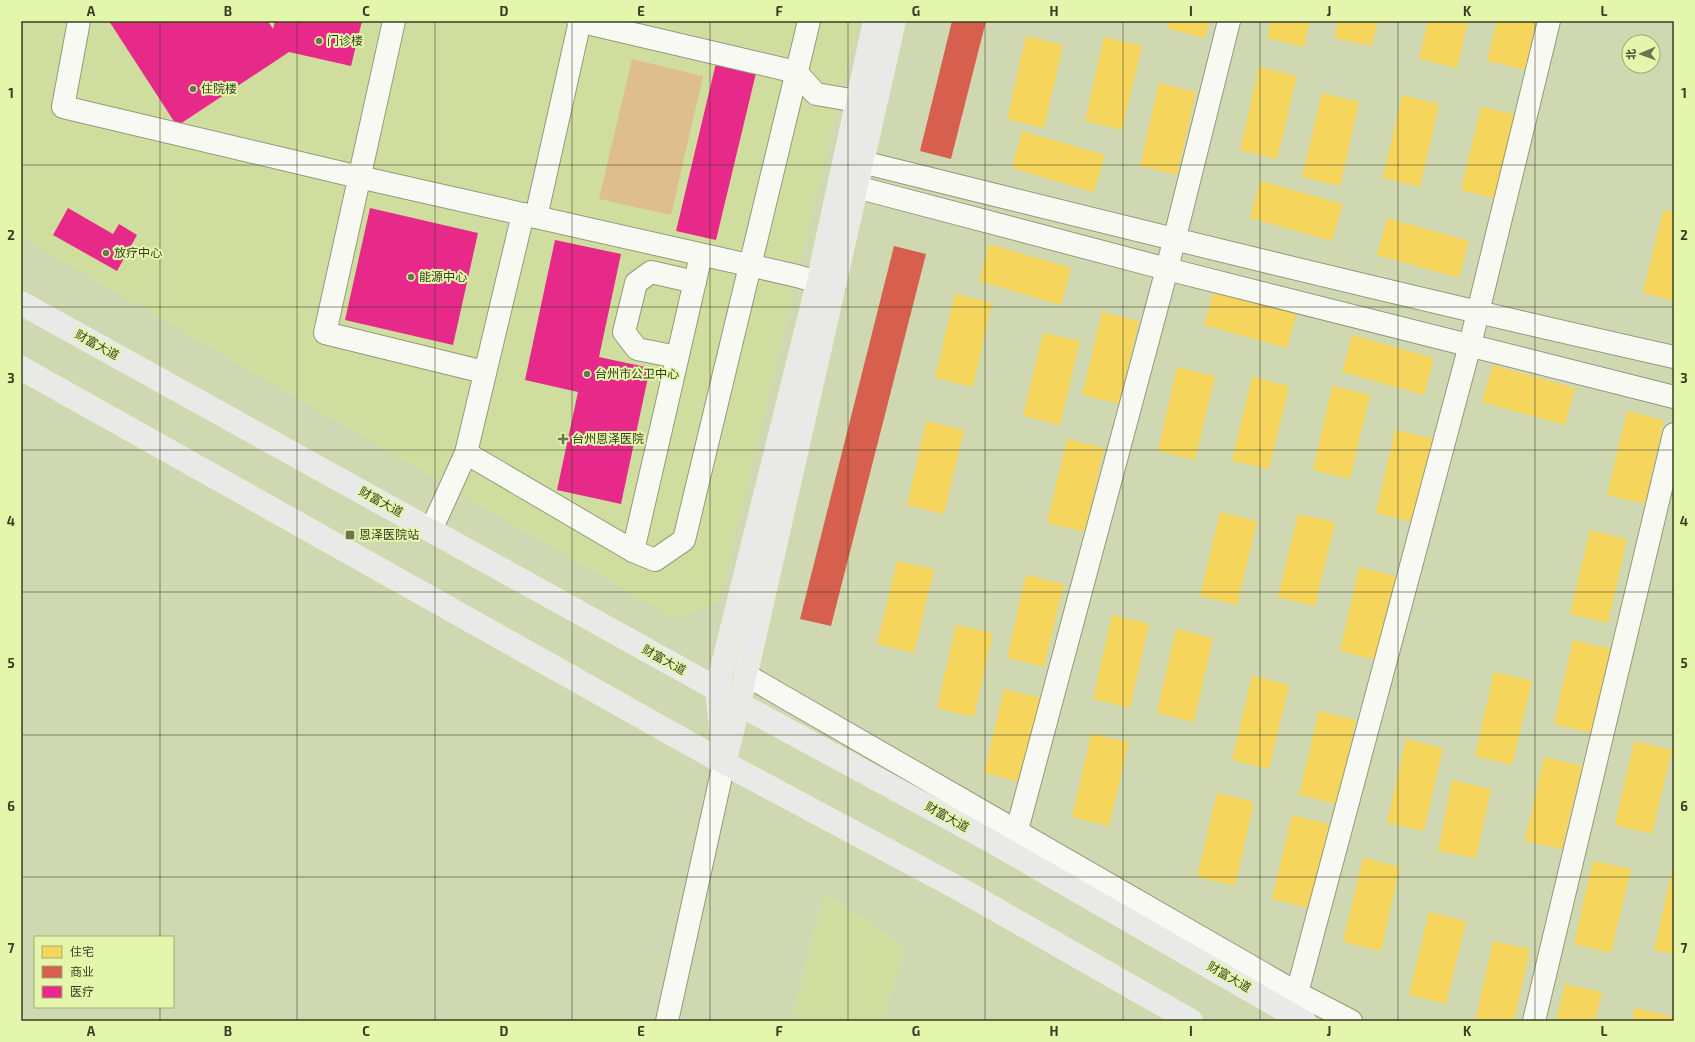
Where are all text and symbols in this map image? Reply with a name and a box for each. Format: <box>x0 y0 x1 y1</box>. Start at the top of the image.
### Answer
text: A <box>87 3 96 19</box>
text: B <box>224 3 232 19</box>
text: C <box>362 3 370 19</box>
text: D <box>500 3 509 19</box>
text: E <box>637 3 645 19</box>
text: F <box>775 3 783 19</box>
text: G <box>912 3 920 19</box>
text: H <box>1050 3 1059 19</box>
text: I <box>1189 3 1193 19</box>
text: J <box>1327 3 1331 19</box>
text: K <box>1463 3 1472 19</box>
text: L <box>1601 3 1608 19</box>
place label: 门诊楼 <box>327 33 363 47</box>
north arrow <box>1621 34 1661 74</box>
marker: 门诊楼 <box>314 36 324 46</box>
text: 北 <box>1624 49 1637 60</box>
place label: 住院楼 <box>201 81 237 95</box>
marker: 住院楼 <box>188 84 198 94</box>
text: 1 <box>8 85 14 101</box>
text: 1 <box>1681 85 1687 101</box>
text: 2 <box>7 227 15 243</box>
text: 2 <box>1680 227 1688 243</box>
place label: 放疗中心 <box>114 245 162 259</box>
marker: 放疗中心 <box>101 248 111 258</box>
place label: 能源中心 <box>419 269 467 283</box>
marker: 能源中心 <box>406 272 416 282</box>
street label: 财富大道 <box>73 326 122 362</box>
place label: 台州市公卫中心 <box>595 366 679 380</box>
marker: 台州市公卫中心 <box>582 369 592 379</box>
text: 3 <box>7 370 15 386</box>
text: 3 <box>1680 370 1688 386</box>
place label: 台州恩泽医院 <box>572 431 644 445</box>
marker: 台州恩泽医院 <box>557 433 569 445</box>
street label: 财富大道 <box>357 483 406 519</box>
text: 4 <box>7 513 15 529</box>
text: 4 <box>1680 513 1688 529</box>
place label: 恩泽医院站 <box>359 527 419 541</box>
marker: 恩泽医院站 <box>344 529 356 541</box>
street label: 财富大道 <box>640 641 689 677</box>
text: 5 <box>7 655 15 671</box>
text: 5 <box>1680 655 1688 671</box>
text: 6 <box>7 798 15 814</box>
street label: 财富大道 <box>923 798 972 834</box>
text: 6 <box>1680 798 1688 814</box>
legend <box>34 936 174 1008</box>
text: 7 <box>8 940 15 956</box>
text: 7 <box>1681 940 1688 956</box>
text: 住宅 <box>70 944 94 958</box>
street label: 财富大道 <box>1205 958 1254 994</box>
text: 商业 <box>70 964 94 978</box>
text: 医疗 <box>70 984 94 998</box>
text: A <box>87 1023 96 1039</box>
text: B <box>224 1023 232 1039</box>
text: C <box>362 1023 370 1039</box>
text: D <box>500 1023 509 1039</box>
text: E <box>637 1023 645 1039</box>
text: F <box>775 1023 783 1039</box>
text: G <box>912 1023 920 1039</box>
text: H <box>1050 1023 1059 1039</box>
text: I <box>1189 1023 1193 1039</box>
text: J <box>1327 1023 1331 1039</box>
text: K <box>1463 1023 1472 1039</box>
text: L <box>1601 1023 1608 1039</box>

